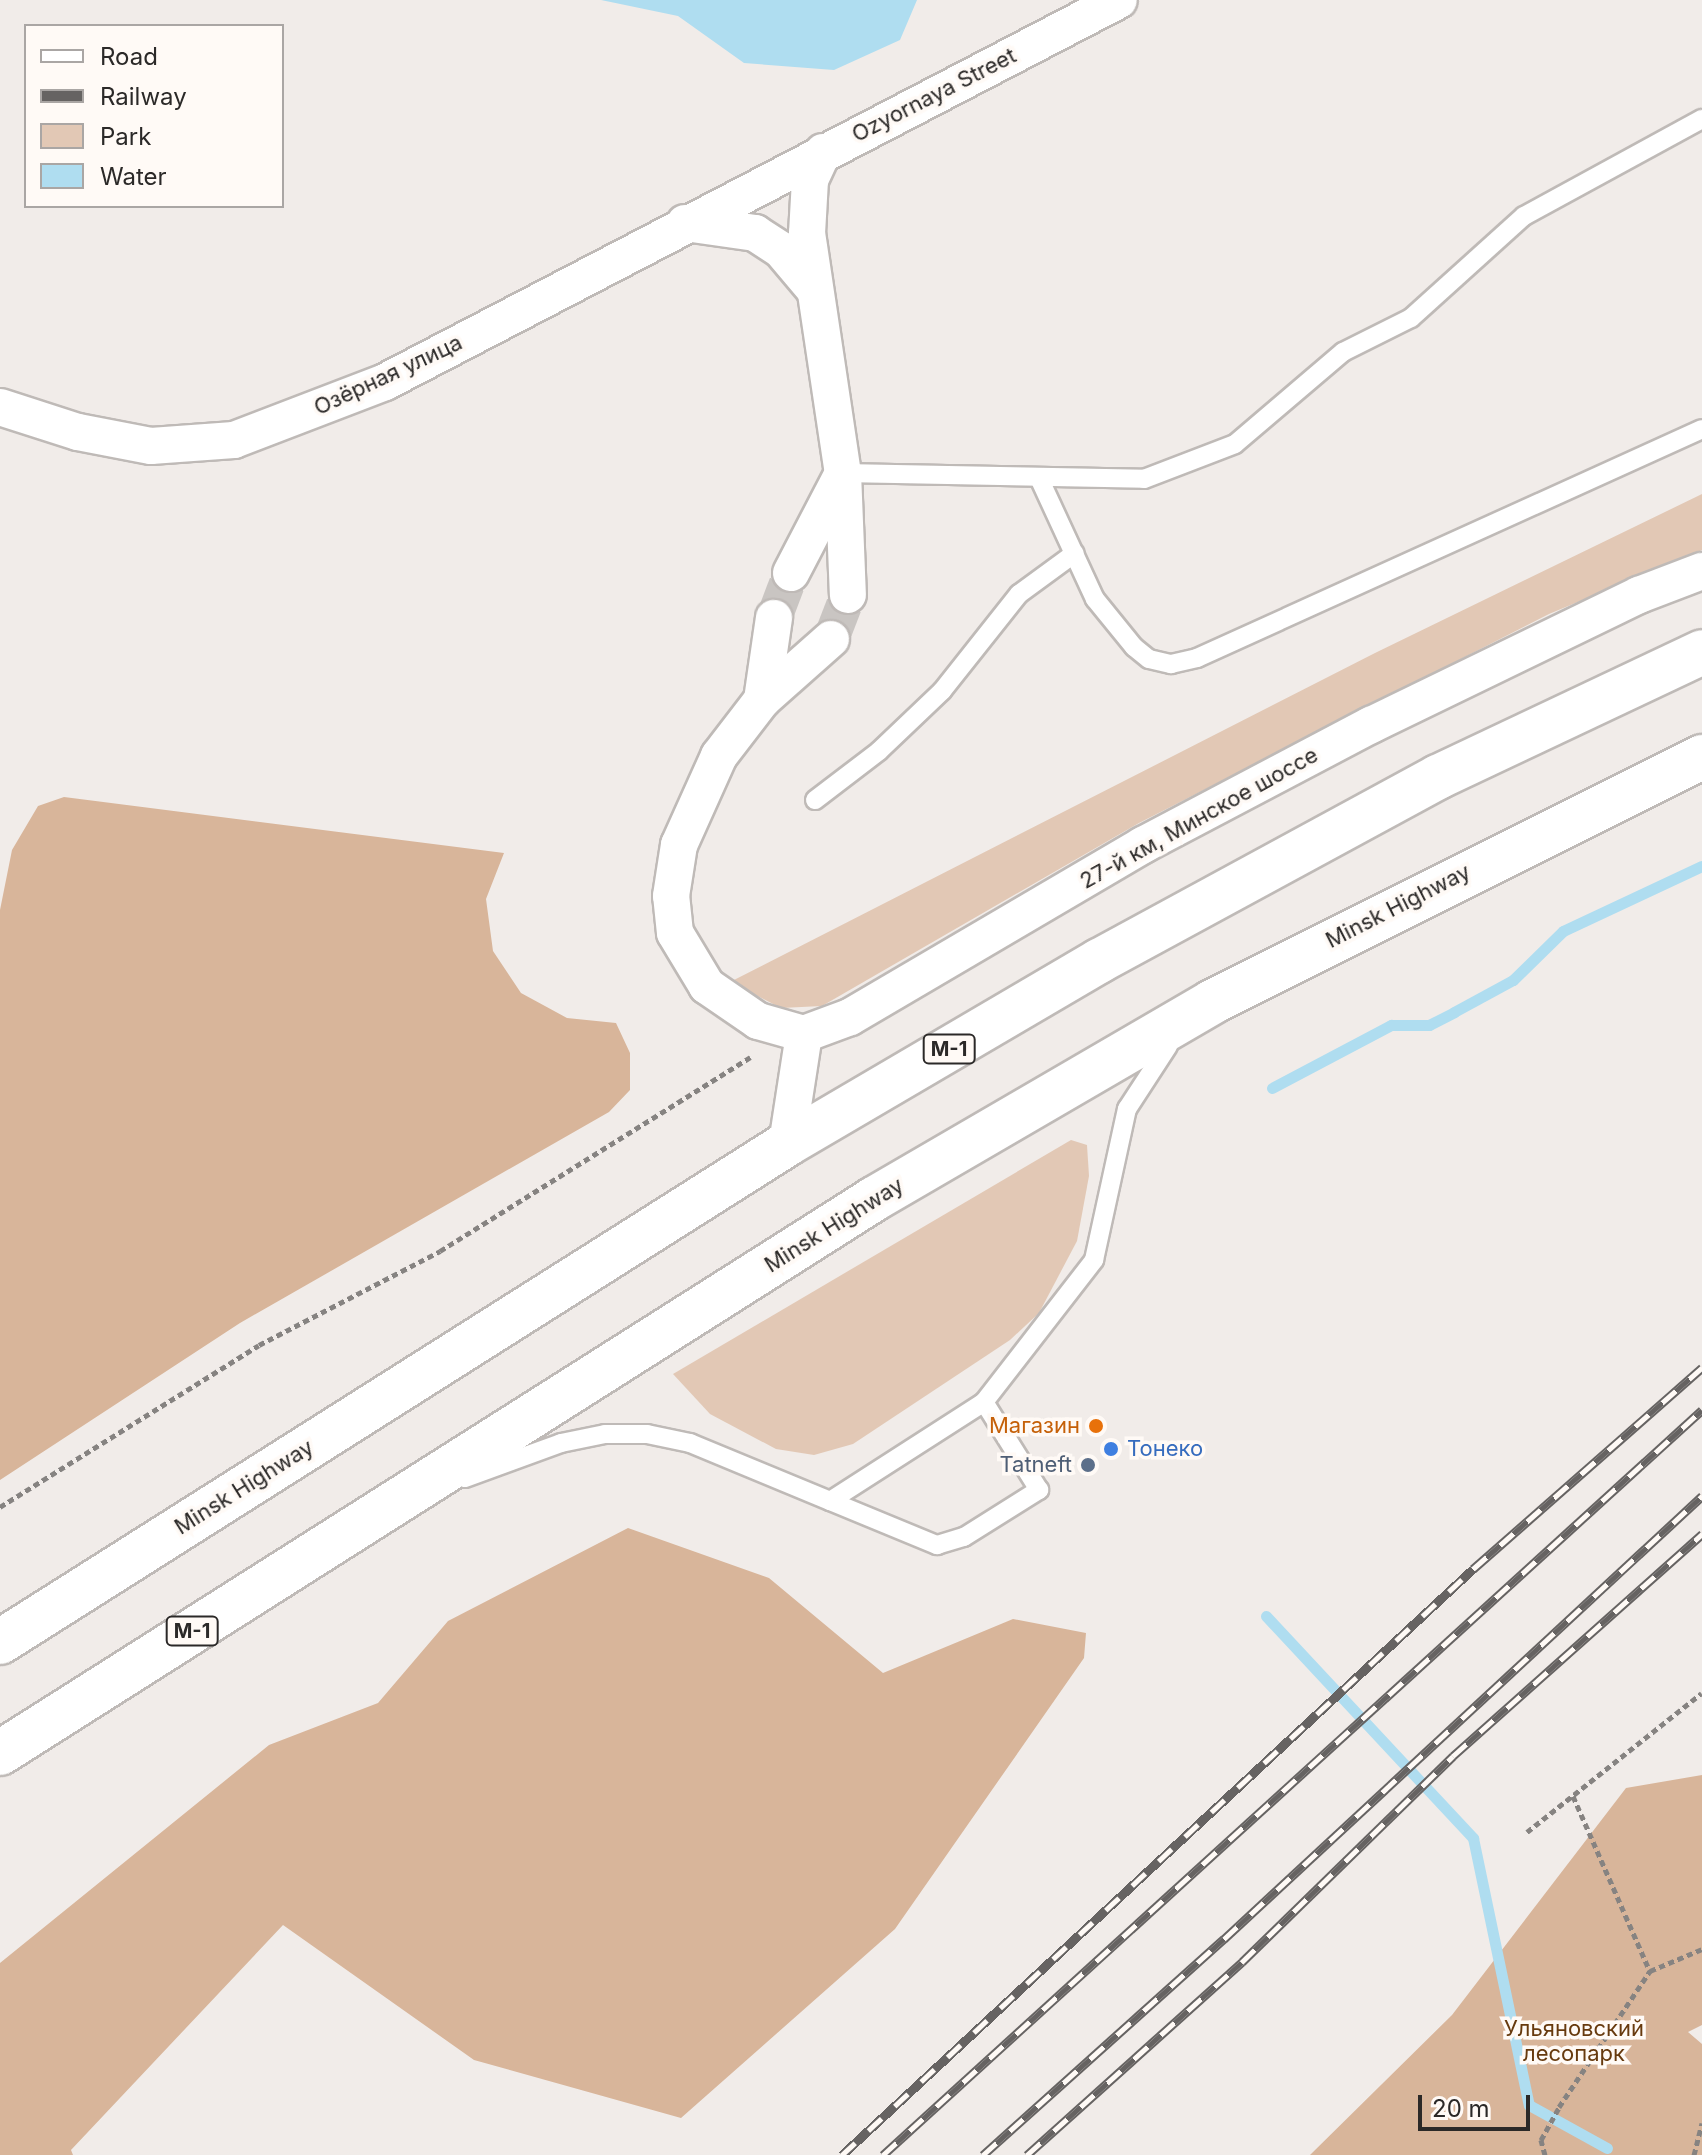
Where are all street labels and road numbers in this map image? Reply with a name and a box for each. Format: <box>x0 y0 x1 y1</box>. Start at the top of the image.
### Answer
street label: Ozyornaya Street <box>848 42 1020 148</box>
street label: Озёрная улица <box>310 329 466 421</box>
street label: 27-й км, Минское шоссе <box>1075 742 1323 894</box>
street label: Minsk Highway <box>1321 858 1475 954</box>
road number: М-1 <box>921 1033 977 1065</box>
street label: Minsk Highway <box>760 1172 908 1278</box>
street label: Minsk Highway <box>170 1434 318 1540</box>
road number: М-1 <box>164 1615 220 1647</box>

